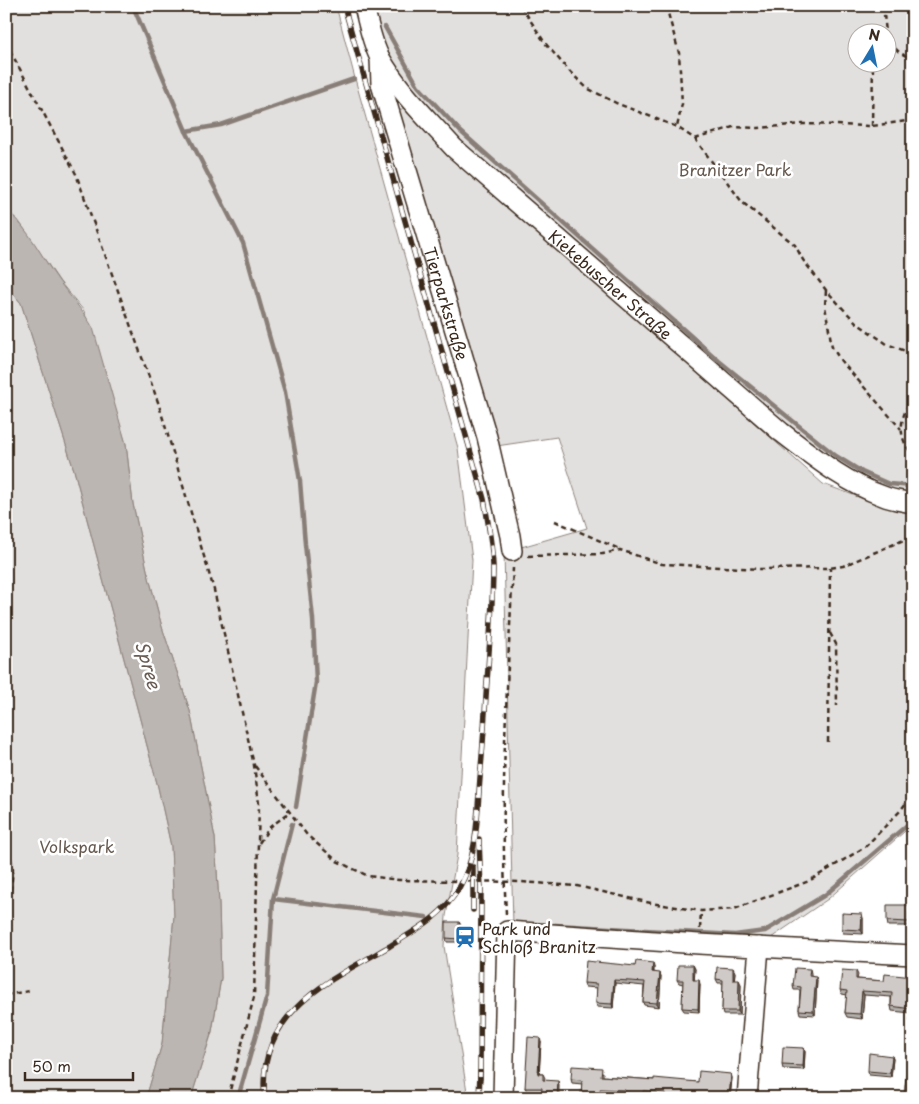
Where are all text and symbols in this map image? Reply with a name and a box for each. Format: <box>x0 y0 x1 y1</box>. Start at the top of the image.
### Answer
north arrow <box>846 22 896 72</box>
text: N <box>867 23 882 46</box>
park label: Branitzer Park <box>679 157 792 181</box>
street label: Kiekebuscher Straße <box>544 224 678 345</box>
street label: Tierparkstraße <box>419 244 475 363</box>
water label: Spree <box>129 638 169 693</box>
park label: Volkspark <box>40 834 115 858</box>
place label: Park und Schloß Branitz <box>482 916 596 958</box>
station icon: Park und Schloß Branitz <box>452 924 478 950</box>
scale bar <box>25 1049 132 1081</box>
text: 50 m <box>32 1054 71 1077</box>

